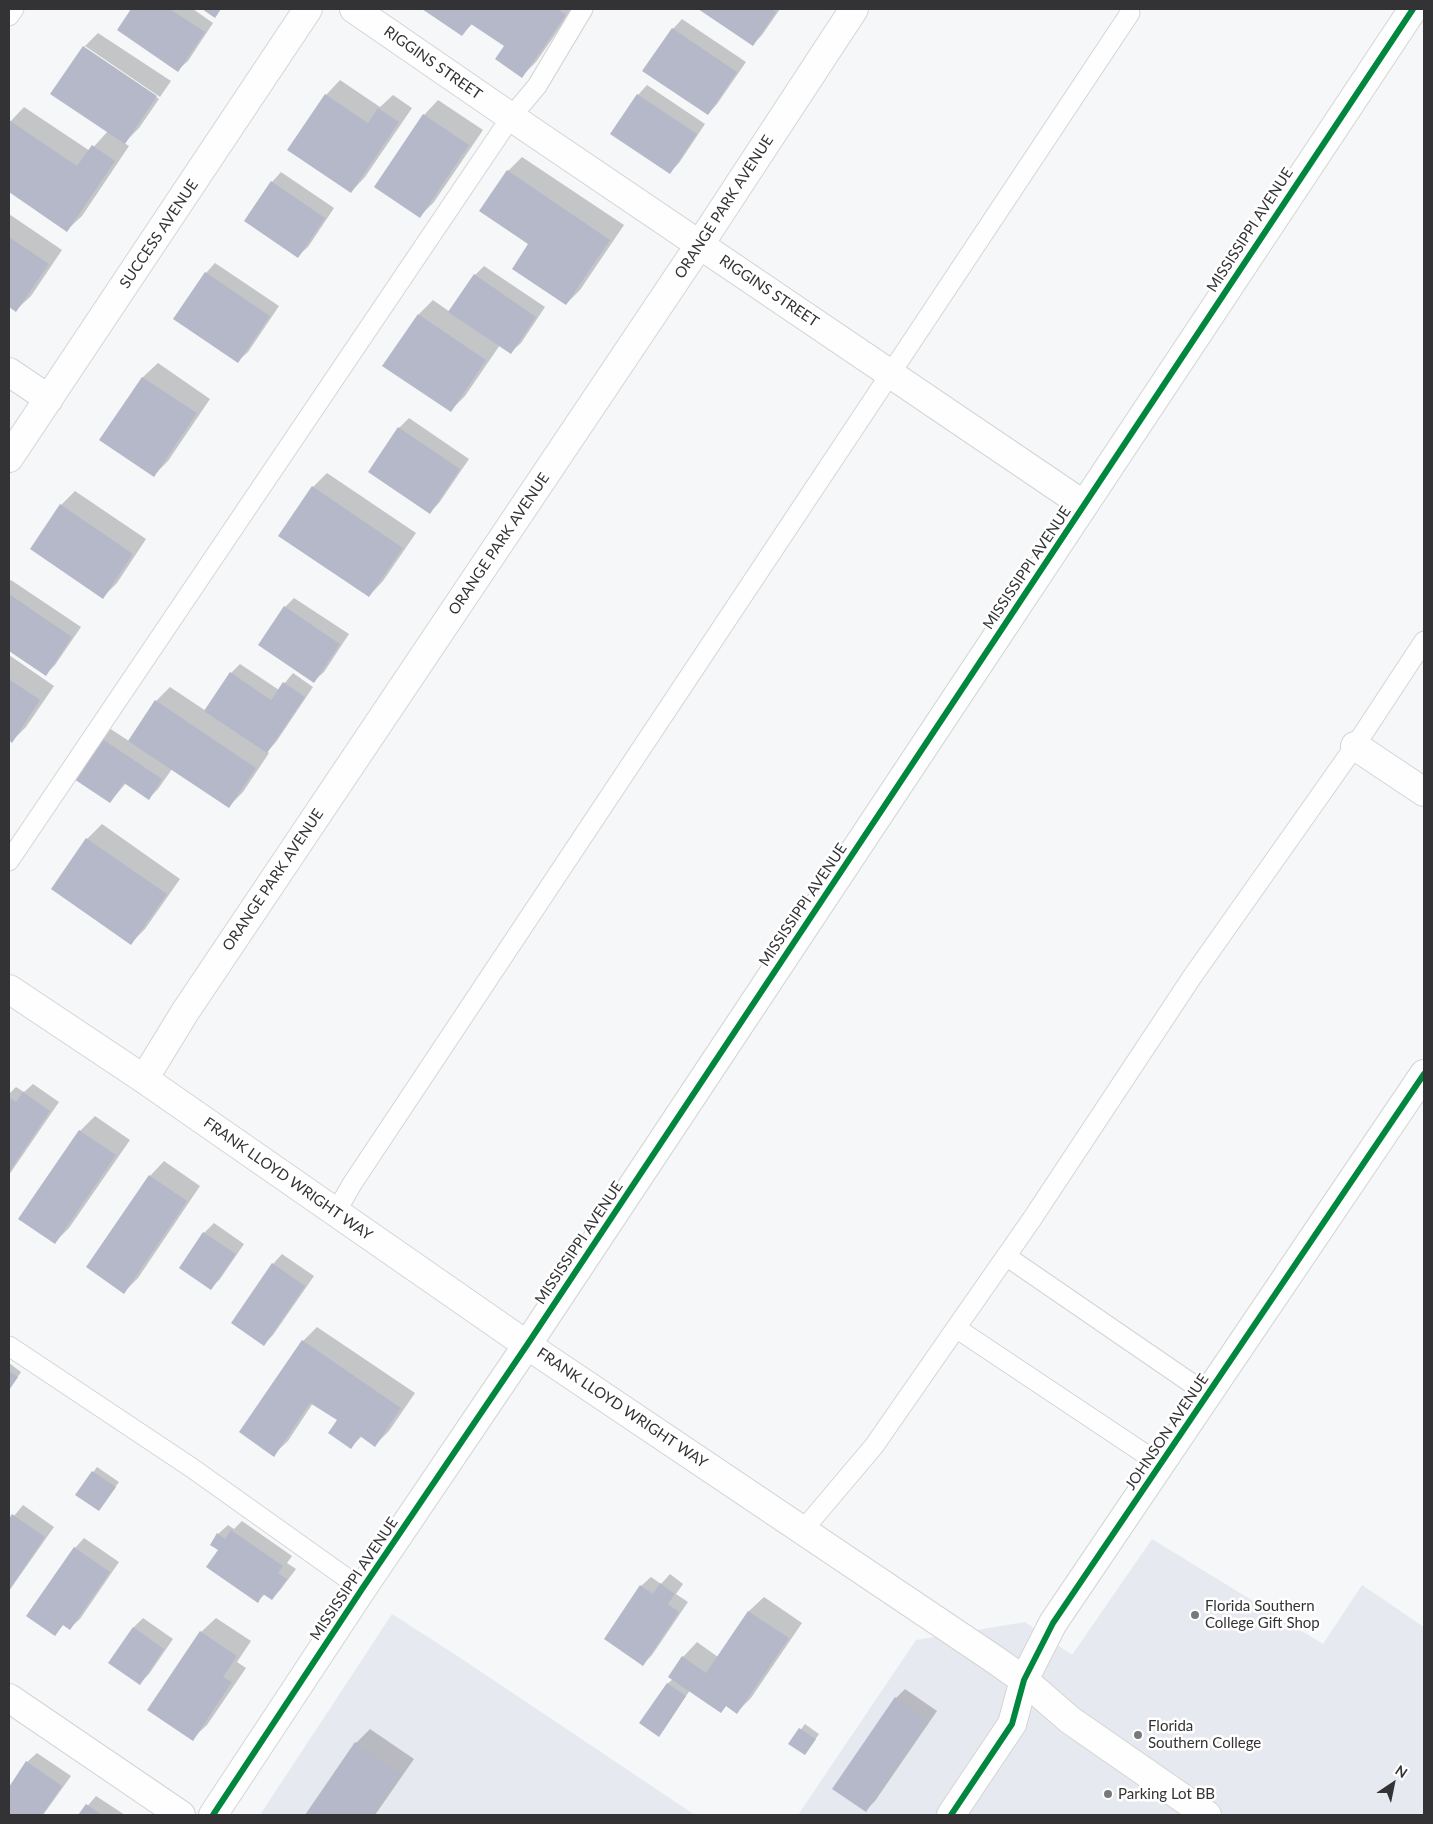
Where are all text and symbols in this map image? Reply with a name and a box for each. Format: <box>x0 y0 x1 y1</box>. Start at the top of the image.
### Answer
street label: RIGGINS STREET <box>380 22 486 104</box>
street label: ORANGE PARK AVENUE <box>671 132 777 282</box>
street label: MISSISSIPPI AVENUE <box>1203 165 1297 295</box>
street label: SUCCESS AVENUE <box>116 176 202 292</box>
street label: RIGGINS STREET <box>716 251 822 331</box>
street label: ORANGE PARK AVENUE <box>445 470 553 618</box>
street label: MISSISSIPPI AVENUE <box>979 503 1075 633</box>
street label: ORANGE PARK AVENUE <box>219 806 327 954</box>
street label: MISSISSIPPI AVENUE <box>755 840 851 970</box>
street label: FRANK LLOYD WRIGHT WAY <box>200 1114 376 1244</box>
street label: MISSISSIPPI AVENUE <box>531 1178 627 1308</box>
street label: FRANK LLOYD WRIGHT WAY <box>533 1344 711 1472</box>
street label: JOHNSON AVENUE <box>1122 1371 1212 1493</box>
street label: MISSISSIPPI AVENUE <box>306 1514 402 1644</box>
place label: Florida Southern College Gift Shop <box>1205 1597 1320 1632</box>
marker: Florida Southern College Gift Shop <box>1189 1609 1201 1621</box>
place label: Florida Southern College <box>1148 1717 1261 1752</box>
marker: Florida Southern College <box>1132 1729 1144 1741</box>
north arrow <box>1368 1759 1418 1809</box>
text: N <box>1392 1761 1411 1781</box>
place label: Parking Lot BB <box>1118 1785 1215 1803</box>
marker: Parking Lot BB <box>1102 1788 1114 1800</box>

